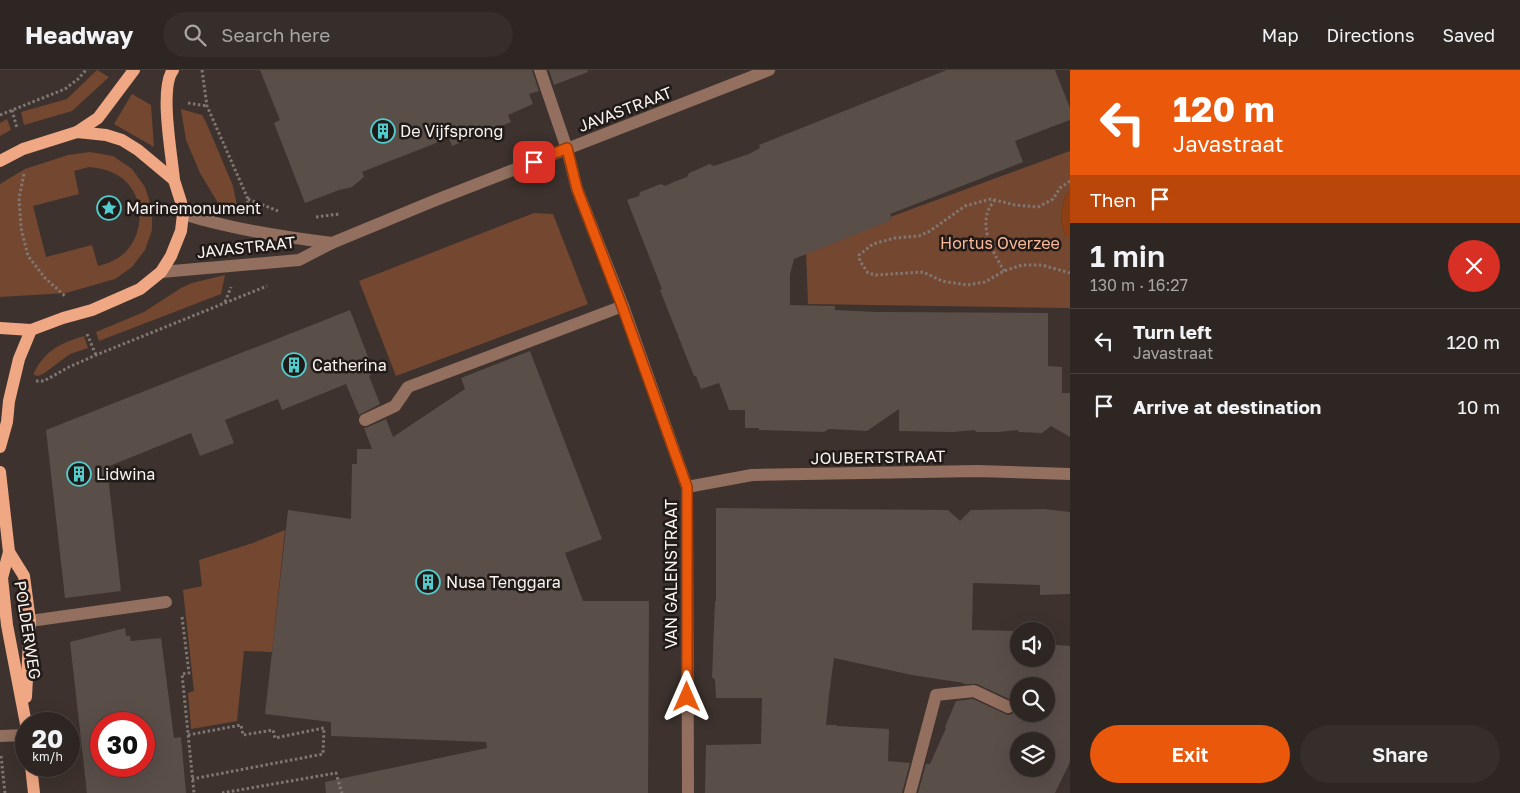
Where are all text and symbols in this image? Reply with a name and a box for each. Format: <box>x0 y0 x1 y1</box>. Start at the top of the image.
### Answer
search box <box>163 12 513 57</box>
text: Headway <box>25 20 133 49</box>
icon: search <box>181 21 209 49</box>
text: Search here <box>221 23 330 46</box>
text: Map <box>1262 24 1298 46</box>
text: Directions <box>1326 24 1414 46</box>
text: Saved <box>1442 24 1495 46</box>
street label: JAVASTRAAT <box>575 82 675 136</box>
text: 120 m <box>1173 88 1275 130</box>
icon: left <box>1090 90 1155 155</box>
building icon: De Vijfsprong <box>370 118 396 144</box>
place label: De Vijfsprong <box>400 121 503 141</box>
text: Javastraat <box>1173 130 1284 157</box>
pin <box>513 141 555 183</box>
icon: arrive <box>520 148 548 176</box>
icon: arrive <box>1146 185 1174 213</box>
text: Then <box>1090 188 1136 211</box>
place icon: Marinemonument <box>96 195 122 221</box>
place label: Marinemonument <box>126 198 261 218</box>
street label: JAVASTRAAT <box>196 232 296 262</box>
park label: Hortus Overzee <box>940 233 1060 253</box>
text: 1 min <box>1090 238 1165 274</box>
button: close <box>1448 240 1500 292</box>
text: 130 m · 16:27 <box>1090 275 1188 295</box>
text: Turn left <box>1133 320 1212 343</box>
icon: left <box>1090 327 1118 355</box>
text: 120 m <box>1446 330 1500 353</box>
text: Javastraat <box>1133 343 1213 363</box>
building icon: Catherina <box>281 352 307 378</box>
place label: Catherina <box>312 355 387 375</box>
icon: arrive <box>1090 392 1118 420</box>
text: Arrive at destination <box>1133 395 1321 418</box>
text: 10 m <box>1457 395 1500 418</box>
street label: JOUBERTSTRAAT <box>811 446 946 468</box>
building icon: Lidwina <box>66 461 92 487</box>
place label: Lidwina <box>96 464 155 484</box>
street label: VAN GALENSTRAAT <box>661 499 681 649</box>
building icon: Nusa Tenggara <box>415 569 441 595</box>
place label: Nusa Tenggara <box>446 572 561 592</box>
street label: POLDERWEG <box>10 579 46 681</box>
map controls <box>1010 622 1055 777</box>
button: sound <box>1010 622 1055 667</box>
position arrow <box>660 670 712 722</box>
button: search <box>1010 677 1055 722</box>
speed limit sign: 30 <box>90 712 155 777</box>
text: 20 <box>32 723 63 754</box>
button: Exit <box>1090 725 1290 783</box>
button: Share <box>1300 725 1500 783</box>
button: layers <box>1010 732 1055 777</box>
text: km/h <box>32 749 63 764</box>

